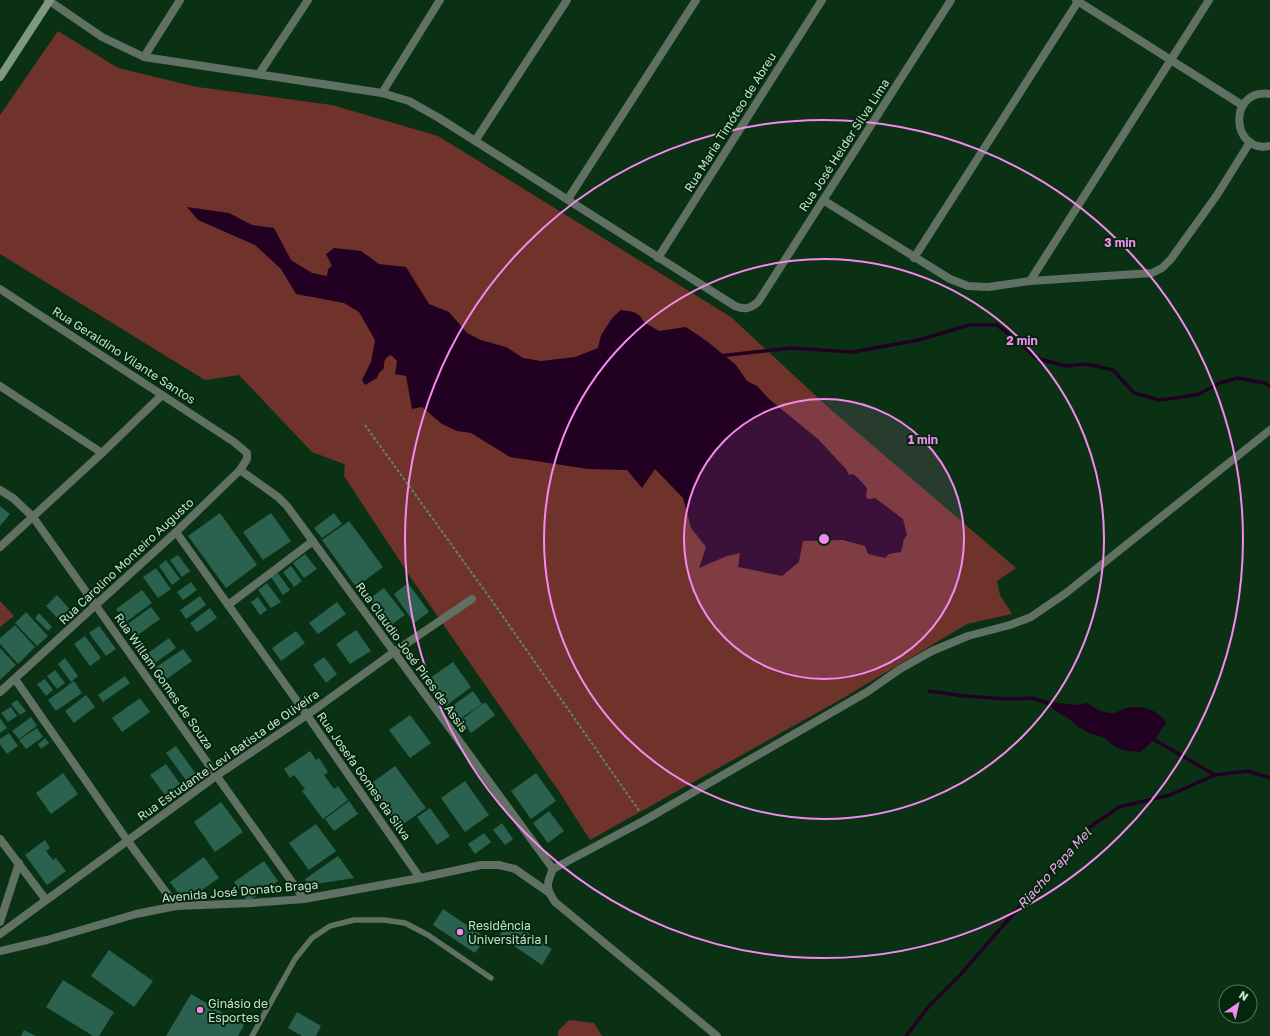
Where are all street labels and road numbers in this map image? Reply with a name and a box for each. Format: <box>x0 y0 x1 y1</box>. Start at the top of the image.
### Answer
street label: Rua Maria Timóteo de Abreu <box>681 49 779 195</box>
street label: Rua José Helder Silva Lima <box>795 76 893 214</box>
street label: Rua Geraldino Vilante Santos <box>50 303 198 407</box>
street label: Rua Carolino Monteiro Augusto <box>55 495 197 627</box>
street label: Rua Claudio José Pires de Assis <box>353 579 471 735</box>
street label: Rua Willam Gomes de Souza <box>111 610 217 752</box>
street label: Rua Estudante Levi Batista de Oliveira <box>134 686 322 824</box>
street label: Rua Josefa Gomes da Silva <box>314 709 414 843</box>
street label: Avenida José Donato Braga <box>161 877 319 905</box>

